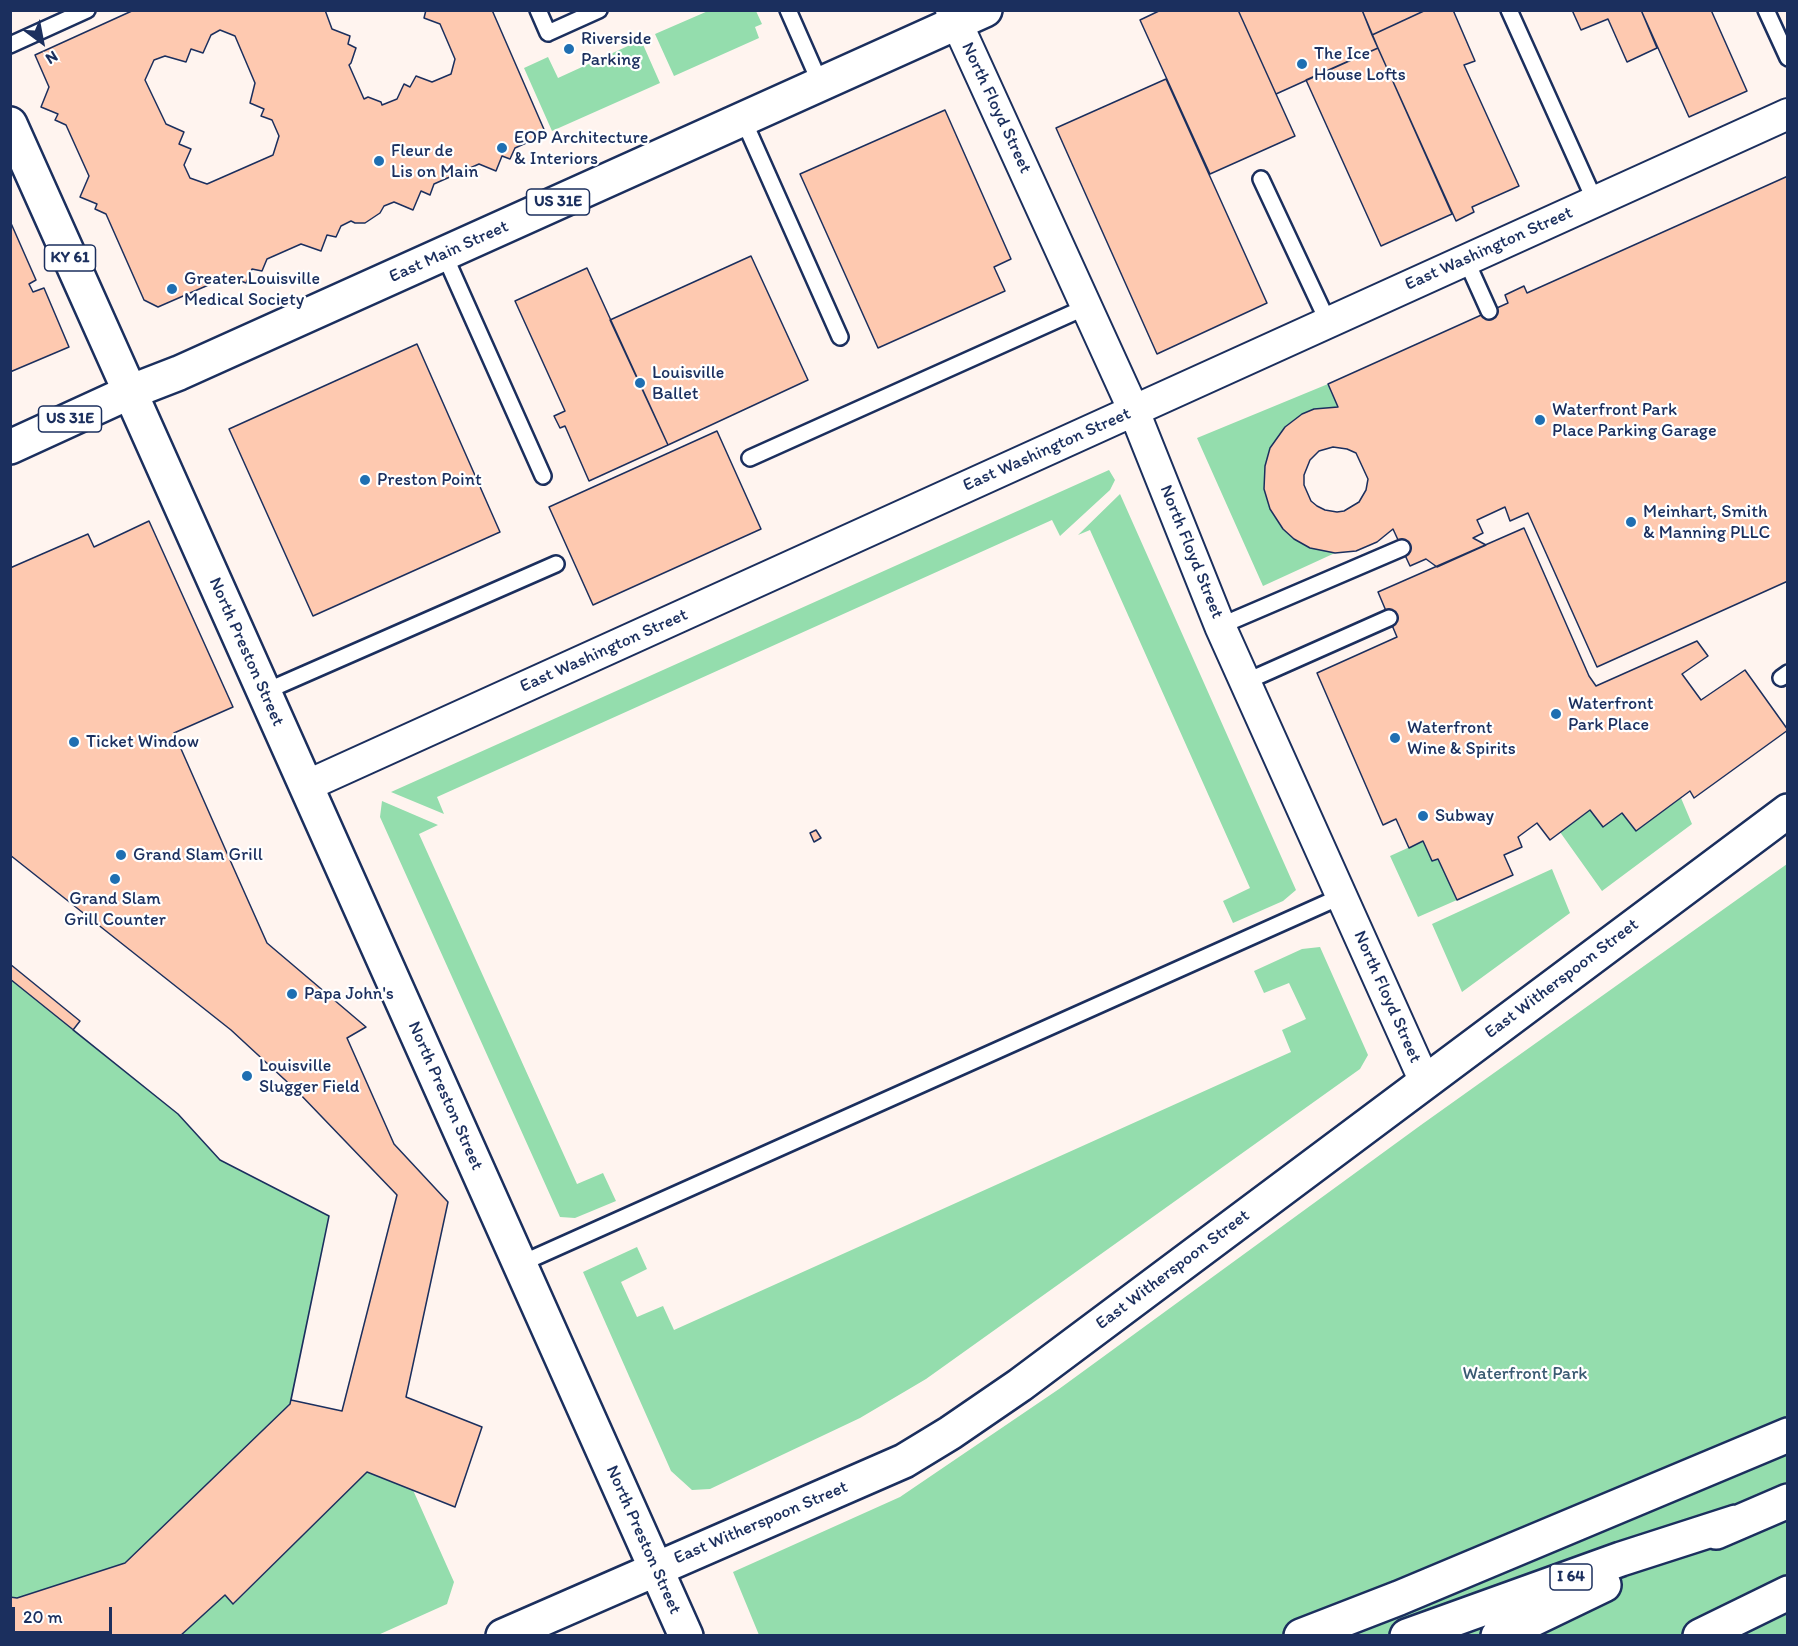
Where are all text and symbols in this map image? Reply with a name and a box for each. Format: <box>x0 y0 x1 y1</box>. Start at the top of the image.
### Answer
north arrow <box>12 12 72 72</box>
place label: Riverside Parking <box>581 28 651 70</box>
street label: North Floyd Street <box>956 39 1036 177</box>
marker: Riverside Parking <box>562 42 576 56</box>
place label: The Ice House Lofts <box>1314 43 1406 86</box>
text: N <box>42 47 61 69</box>
marker: The Ice House Lofts <box>1295 57 1309 71</box>
place label: EOP Architecture & Interiors <box>514 127 648 170</box>
place label: Fleur de Lis on Main <box>391 140 478 182</box>
marker: EOP Architecture & Interiors <box>495 141 509 155</box>
marker: Fleur de Lis on Main <box>372 154 386 168</box>
road number: US 31E <box>526 189 590 215</box>
street label: East Washington Street <box>1402 202 1576 296</box>
street label: East Main Street <box>386 216 512 288</box>
road number: KY 61 <box>44 245 96 271</box>
place label: Greater Louisville Medical Society <box>184 268 320 310</box>
marker: Greater Louisville Medical Society <box>165 282 179 296</box>
place label: Louisville Ballet <box>652 362 724 404</box>
marker: Louisville Ballet <box>633 376 647 390</box>
place label: Waterfront Park Place Parking Garage <box>1552 399 1717 442</box>
street label: East Washington Street <box>960 403 1134 497</box>
road number: US 31E <box>38 406 101 432</box>
marker: Waterfront Park Place Parking Garage <box>1533 413 1547 427</box>
place label: Preston Point <box>377 469 482 491</box>
marker: Preston Point <box>358 473 372 487</box>
street label: North Floyd Street <box>1154 482 1228 622</box>
place label: Meinhart, Smith & Manning PLLC <box>1643 501 1770 544</box>
marker: Meinhart, Smith & Manning PLLC <box>1624 515 1638 529</box>
street label: North Preston Street <box>203 574 289 730</box>
street label: East Washington Street <box>517 604 691 698</box>
place label: Waterfront Park Place <box>1568 693 1654 736</box>
marker: Waterfront Park Place <box>1549 707 1563 721</box>
place label: Waterfront Wine & Spirits <box>1407 717 1516 760</box>
place label: Ticket Window <box>86 731 199 753</box>
marker: Waterfront Wine & Spirits <box>1388 731 1402 745</box>
marker: Ticket Window <box>67 735 81 749</box>
place label: Subway <box>1435 805 1494 827</box>
marker: Subway <box>1416 809 1430 823</box>
place label: Grand Slam Grill <box>133 844 263 866</box>
marker: Grand Slam Grill <box>114 848 128 862</box>
marker: Grand Slam Grill Counter <box>108 872 122 886</box>
place label: Grand Slam Grill Counter <box>64 888 166 930</box>
street label: East Witherspoon Street <box>1481 914 1643 1044</box>
street label: North Floyd Street <box>1348 928 1426 1066</box>
place label: Papa John's <box>304 983 394 1005</box>
marker: Papa John's <box>285 987 299 1001</box>
street label: North Preston Street <box>402 1018 488 1174</box>
place label: Louisville Slugger Field <box>259 1055 359 1098</box>
marker: Louisville Slugger Field <box>240 1069 254 1083</box>
street label: East Witherspoon Street <box>1092 1205 1254 1335</box>
park label: Waterfront Park <box>1462 1363 1588 1385</box>
street label: North Preston Street <box>600 1462 686 1618</box>
street label: East Witherspoon Street <box>671 1477 851 1569</box>
road number: I 64 <box>1550 1564 1592 1590</box>
scale bar <box>15 1595 116 1633</box>
text: 20 m <box>23 1606 63 1628</box>

